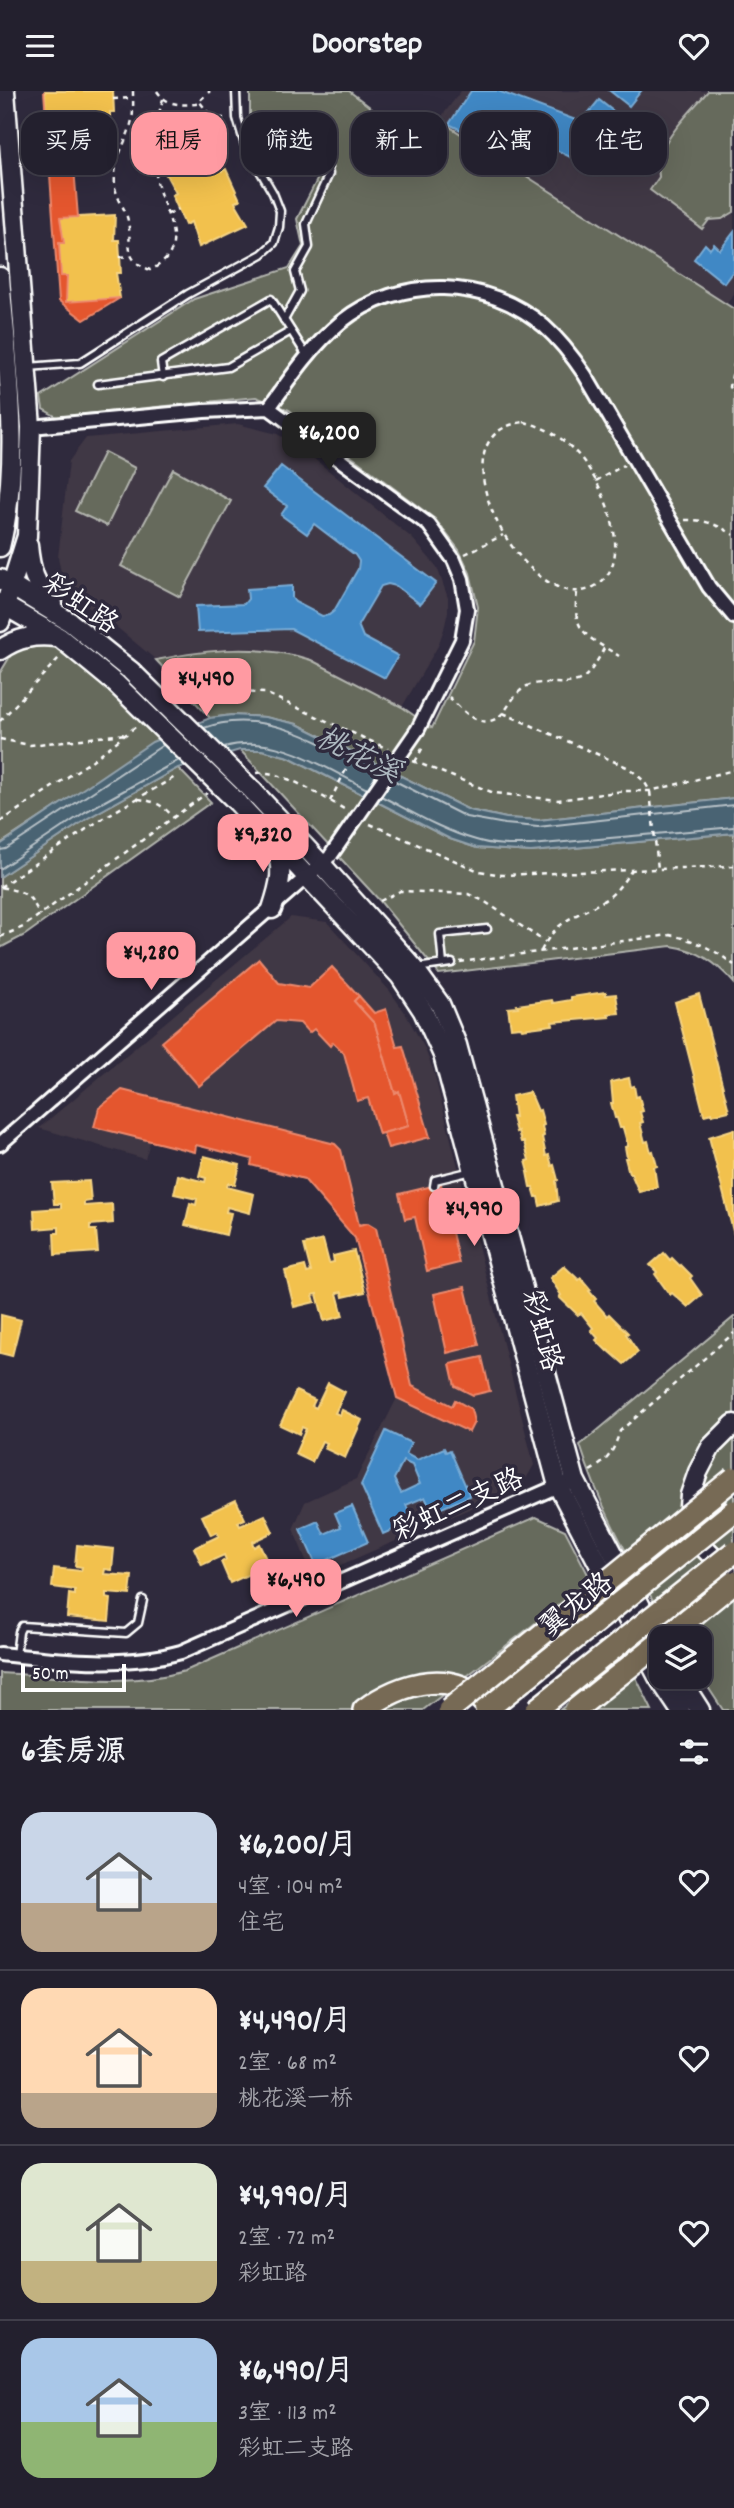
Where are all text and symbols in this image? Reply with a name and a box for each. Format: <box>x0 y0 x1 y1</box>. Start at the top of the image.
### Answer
text: Doorstep <box>312 23 422 69</box>
icon: menu <box>21 27 59 65</box>
icon: heart <box>675 27 713 65</box>
chip: 买房 <box>21 112 117 175</box>
chip: 租房 <box>131 112 227 175</box>
chip: 筛选 <box>241 112 337 175</box>
chip: 新上 <box>351 112 447 175</box>
chip: 公寓 <box>461 112 557 175</box>
chip: 住宅 <box>571 112 667 175</box>
pin: ¥6,200 <box>272 413 386 472</box>
text: ¥6,200 <box>298 418 360 451</box>
street label: 彩虹路 <box>33 566 125 647</box>
pin: ¥4,490 <box>149 659 263 718</box>
text: ¥4,490 <box>177 664 235 697</box>
water label: 桃花溪 <box>307 719 409 798</box>
pin: ¥9,320 <box>206 815 320 874</box>
text: ¥9,320 <box>234 820 292 853</box>
pin: ¥4,280 <box>94 933 208 992</box>
text: ¥4,280 <box>123 938 179 971</box>
pin: ¥4,990 <box>417 1189 531 1248</box>
text: ¥4,990 <box>445 1194 503 1227</box>
street label: 彩虹路 <box>509 1286 569 1377</box>
street label: 彩虹二支路 <box>387 1461 531 1554</box>
pin: ¥6,490 <box>239 1559 353 1619</box>
text: ¥6,490 <box>266 1565 326 1598</box>
street label: 翼龙路 <box>533 1565 623 1649</box>
map controls <box>649 1626 712 1689</box>
button: layers <box>649 1626 712 1689</box>
scale bar <box>21 1661 126 1693</box>
text: 50 m <box>32 1662 69 1689</box>
text: 6套房源 <box>21 1733 126 1776</box>
icon: filters <box>675 1733 713 1771</box>
text: ¥6,200/月 <box>238 1826 357 1869</box>
icon: home <box>77 1840 161 1924</box>
icon: heart <box>675 1863 713 1901</box>
text: 4室 · 104 m² <box>238 1872 343 1905</box>
text: 住宅 <box>238 1908 284 1941</box>
text: ¥4,490/月 <box>238 2002 352 2045</box>
icon: home <box>77 2016 161 2100</box>
icon: heart <box>675 2039 713 2077</box>
text: 2室 · 68 m² <box>238 2048 337 2081</box>
text: 桃花溪一桥 <box>238 2084 353 2117</box>
text: ¥4,990/月 <box>238 2177 353 2220</box>
icon: home <box>77 2191 161 2275</box>
icon: heart <box>675 2214 713 2252</box>
text: 2室 · 72 m² <box>238 2223 335 2256</box>
text: 彩虹路 <box>238 2259 307 2292</box>
text: ¥6,490/月 <box>238 2352 354 2395</box>
icon: home <box>77 2366 161 2450</box>
icon: heart <box>675 2389 713 2427</box>
text: 3室 · 113 m² <box>238 2398 337 2431</box>
text: 彩虹二支路 <box>238 2434 353 2467</box>

